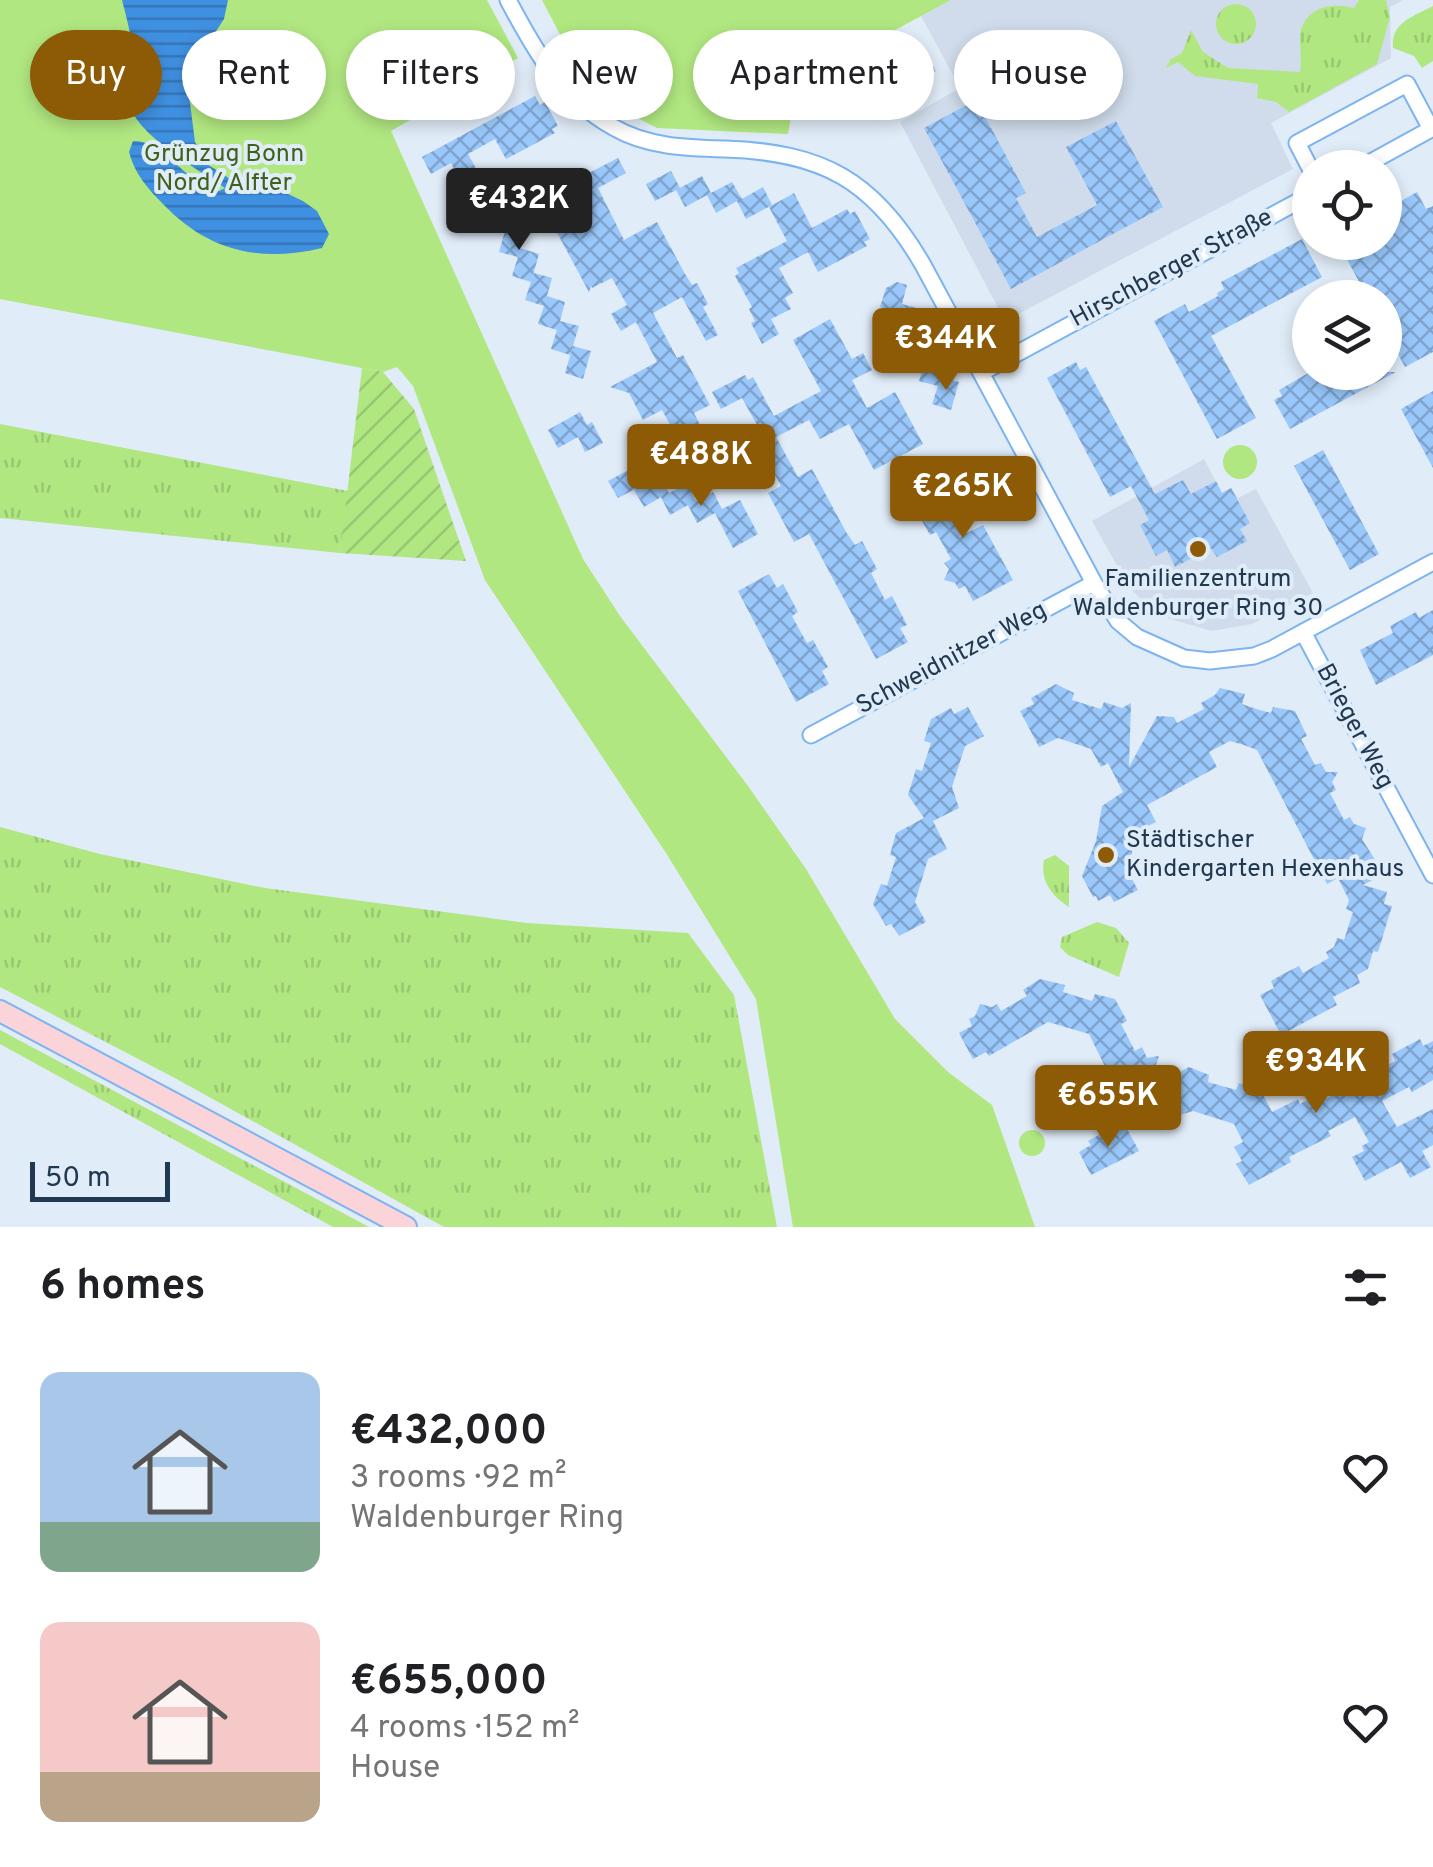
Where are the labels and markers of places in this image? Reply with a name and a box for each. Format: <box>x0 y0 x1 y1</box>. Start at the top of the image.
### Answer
pin: €432K <box>449 168 589 253</box>
pin: €344K <box>876 308 1016 393</box>
pin: €488K <box>631 424 771 509</box>
pin: €265K <box>893 456 1033 541</box>
marker: Familienzentrum Waldenburger Ring 30 <box>1187 538 1209 560</box>
place label: Familienzentrum Waldenburger Ring 30 <box>1073 564 1323 625</box>
place label: Städtischer Kindergarten Hexenhaus <box>1126 825 1404 886</box>
marker: Städtischer Kindergarten Hexenhaus <box>1095 844 1117 866</box>
pin: €934K <box>1246 1031 1386 1116</box>
pin: €655K <box>1038 1065 1178 1150</box>

